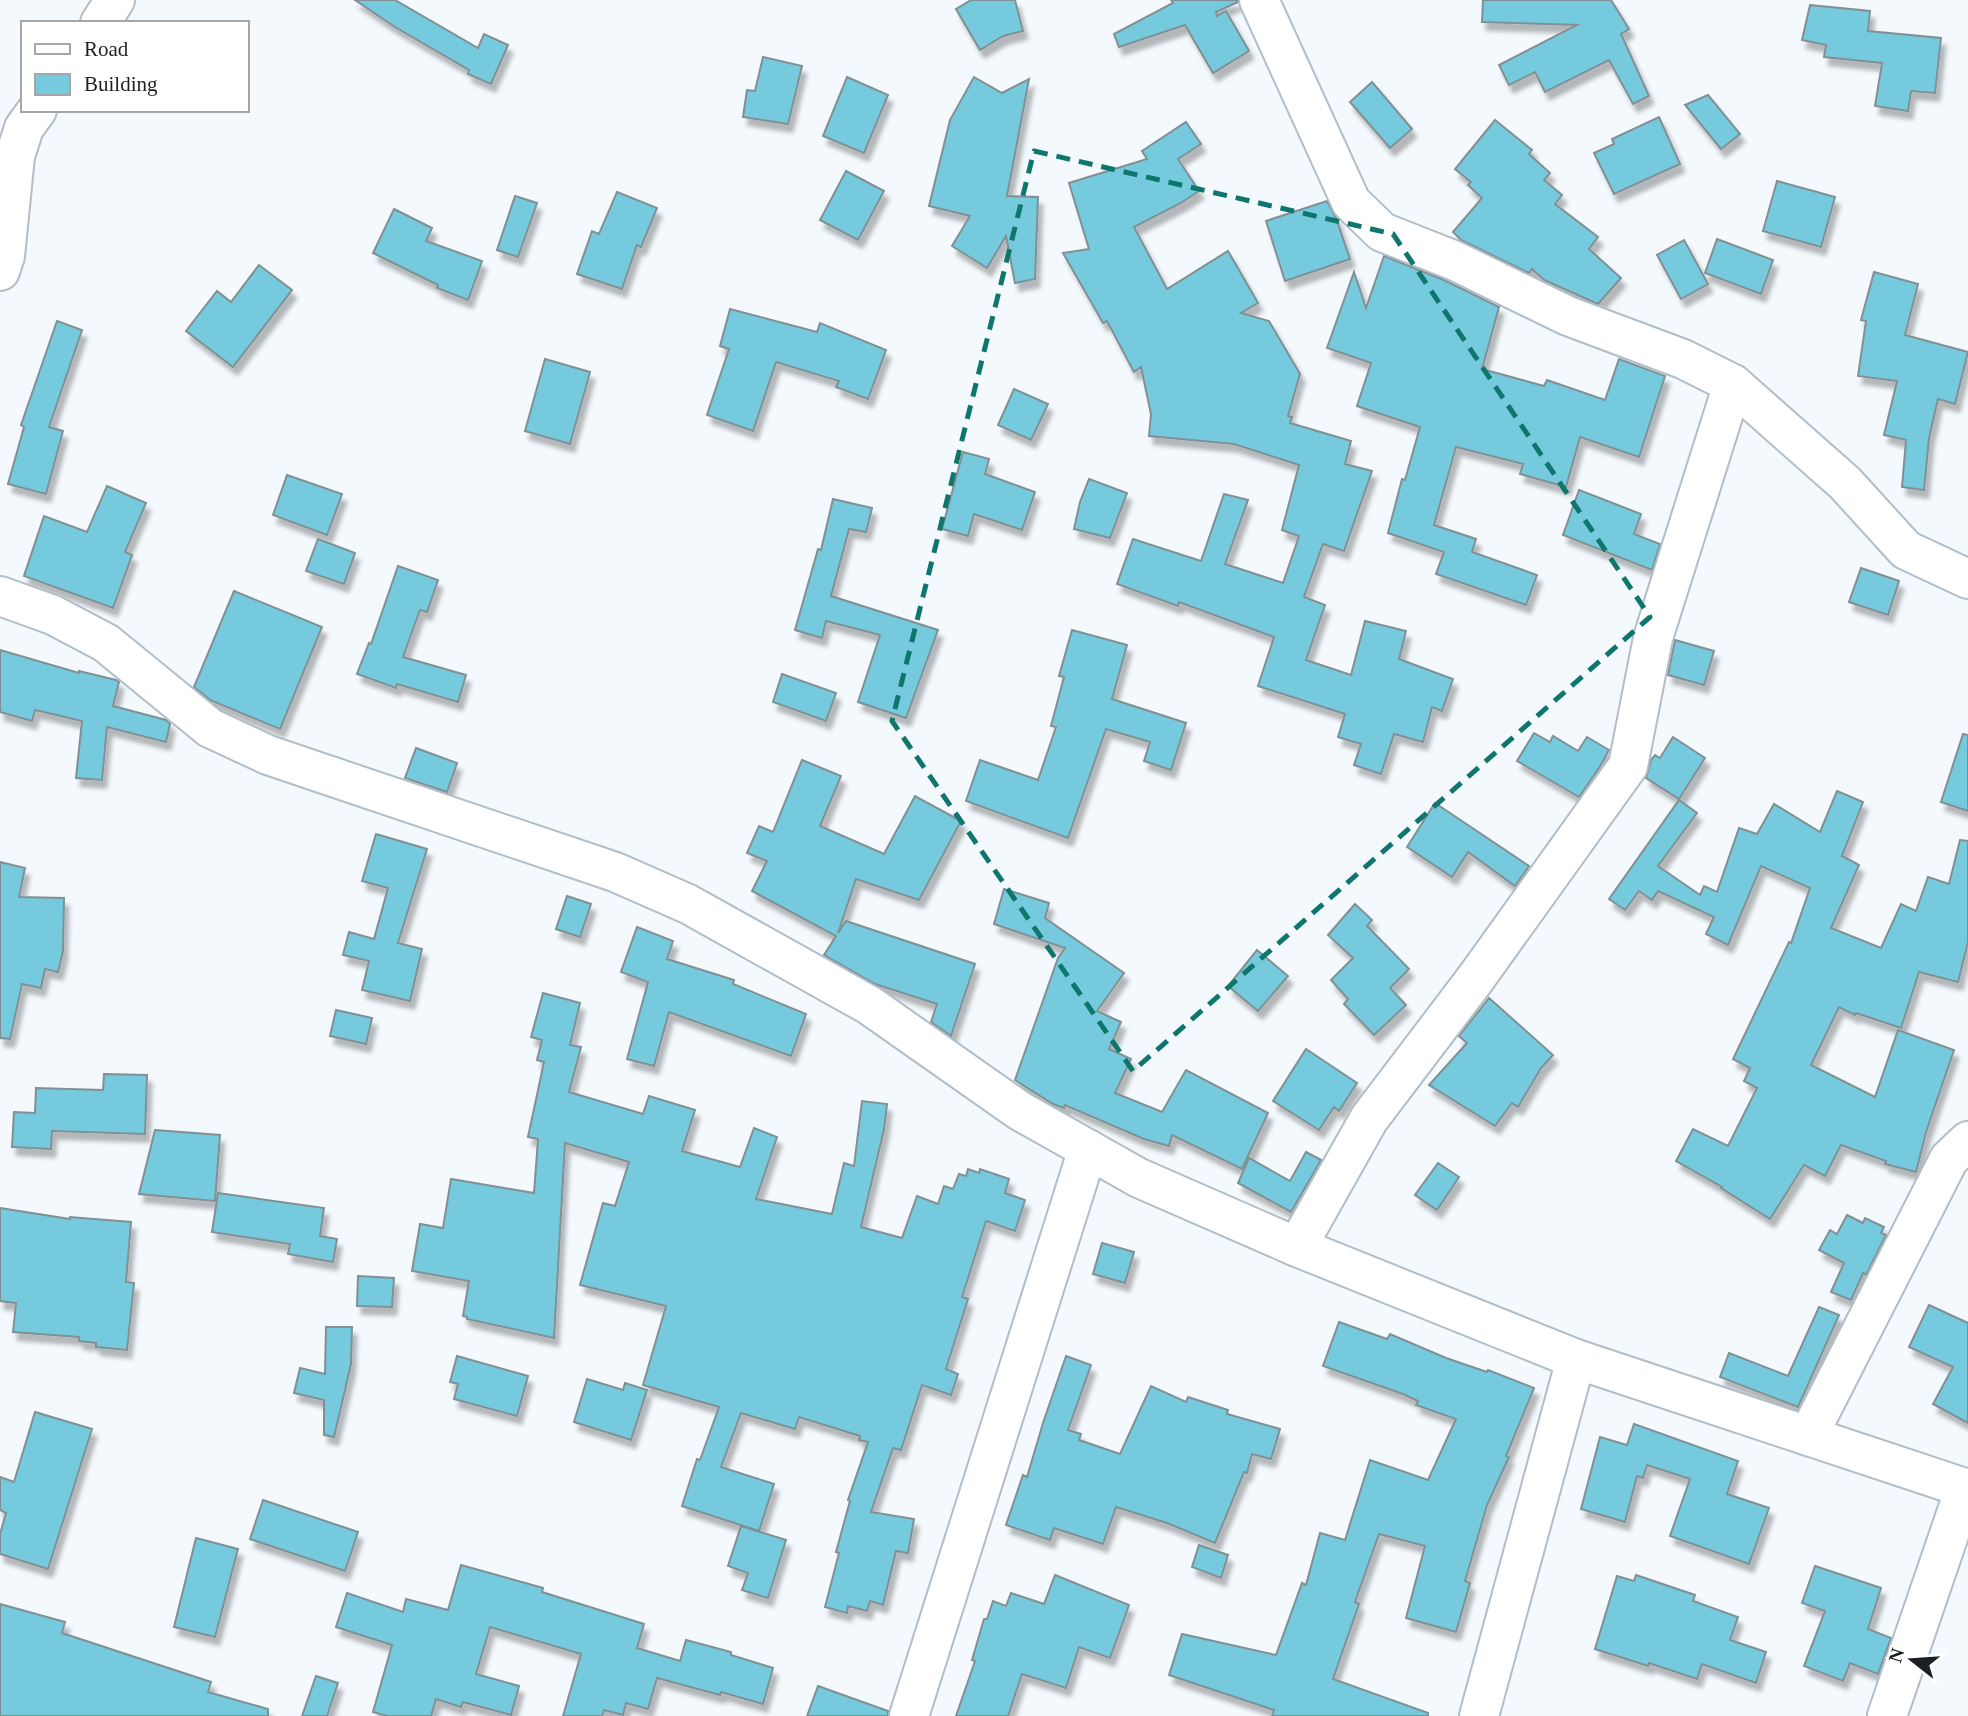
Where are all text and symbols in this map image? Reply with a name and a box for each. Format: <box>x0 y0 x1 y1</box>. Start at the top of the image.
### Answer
legend <box>21 21 248 112</box>
text: Road <box>84 37 129 61</box>
text: Building <box>84 72 158 96</box>
north arrow <box>1877 1625 1947 1695</box>
text: N <box>1884 1645 1908 1665</box>

